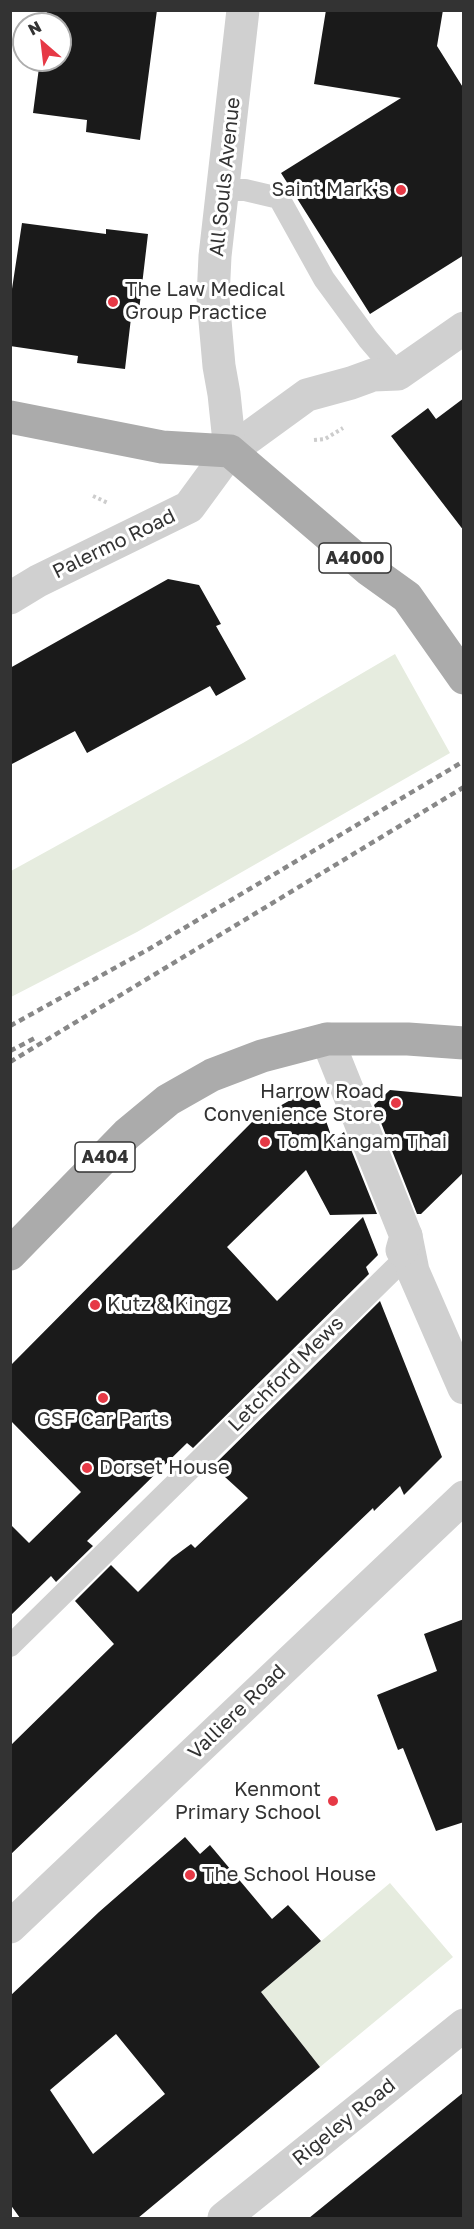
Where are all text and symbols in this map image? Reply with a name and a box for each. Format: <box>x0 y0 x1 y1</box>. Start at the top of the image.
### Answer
north arrow <box>12 12 72 72</box>
text: N <box>24 16 45 40</box>
street label: All Souls Avenue <box>205 96 245 258</box>
place label: Saint Mark's <box>271 178 389 202</box>
marker: Saint Mark's <box>394 183 408 197</box>
place label: The Law Medical Group Practice <box>125 278 285 325</box>
marker: The Law Medical Group Practice <box>106 295 120 309</box>
street label: Palermo Road <box>49 504 179 584</box>
road number: A4000 <box>319 543 391 573</box>
place label: Harrow Road Convenience Store <box>203 1080 384 1127</box>
marker: Harrow Road Convenience Store <box>389 1096 403 1110</box>
place label: Tom Kangam Thai <box>277 1130 447 1154</box>
marker: Tom Kangam Thai <box>258 1135 272 1149</box>
road number: A404 <box>75 1142 135 1172</box>
place label: Kutz & Kingz <box>107 1293 228 1317</box>
marker: Kutz & Kingz <box>88 1298 102 1312</box>
street label: Letchford Mews <box>223 1311 349 1437</box>
marker: GSF Car Parts <box>96 1391 110 1405</box>
place label: GSF Car Parts <box>37 1408 169 1432</box>
place label: Dorset House <box>99 1456 229 1480</box>
marker: Dorset House <box>80 1461 94 1475</box>
street label: Valliere Road <box>183 1659 291 1765</box>
place label: Kenmont Primary School <box>175 1778 321 1825</box>
marker: Kenmont Primary School <box>326 1794 340 1808</box>
place label: The School House <box>202 1863 376 1887</box>
marker: The School House <box>183 1868 197 1882</box>
street label: Rigeley Road <box>288 2073 400 2171</box>

